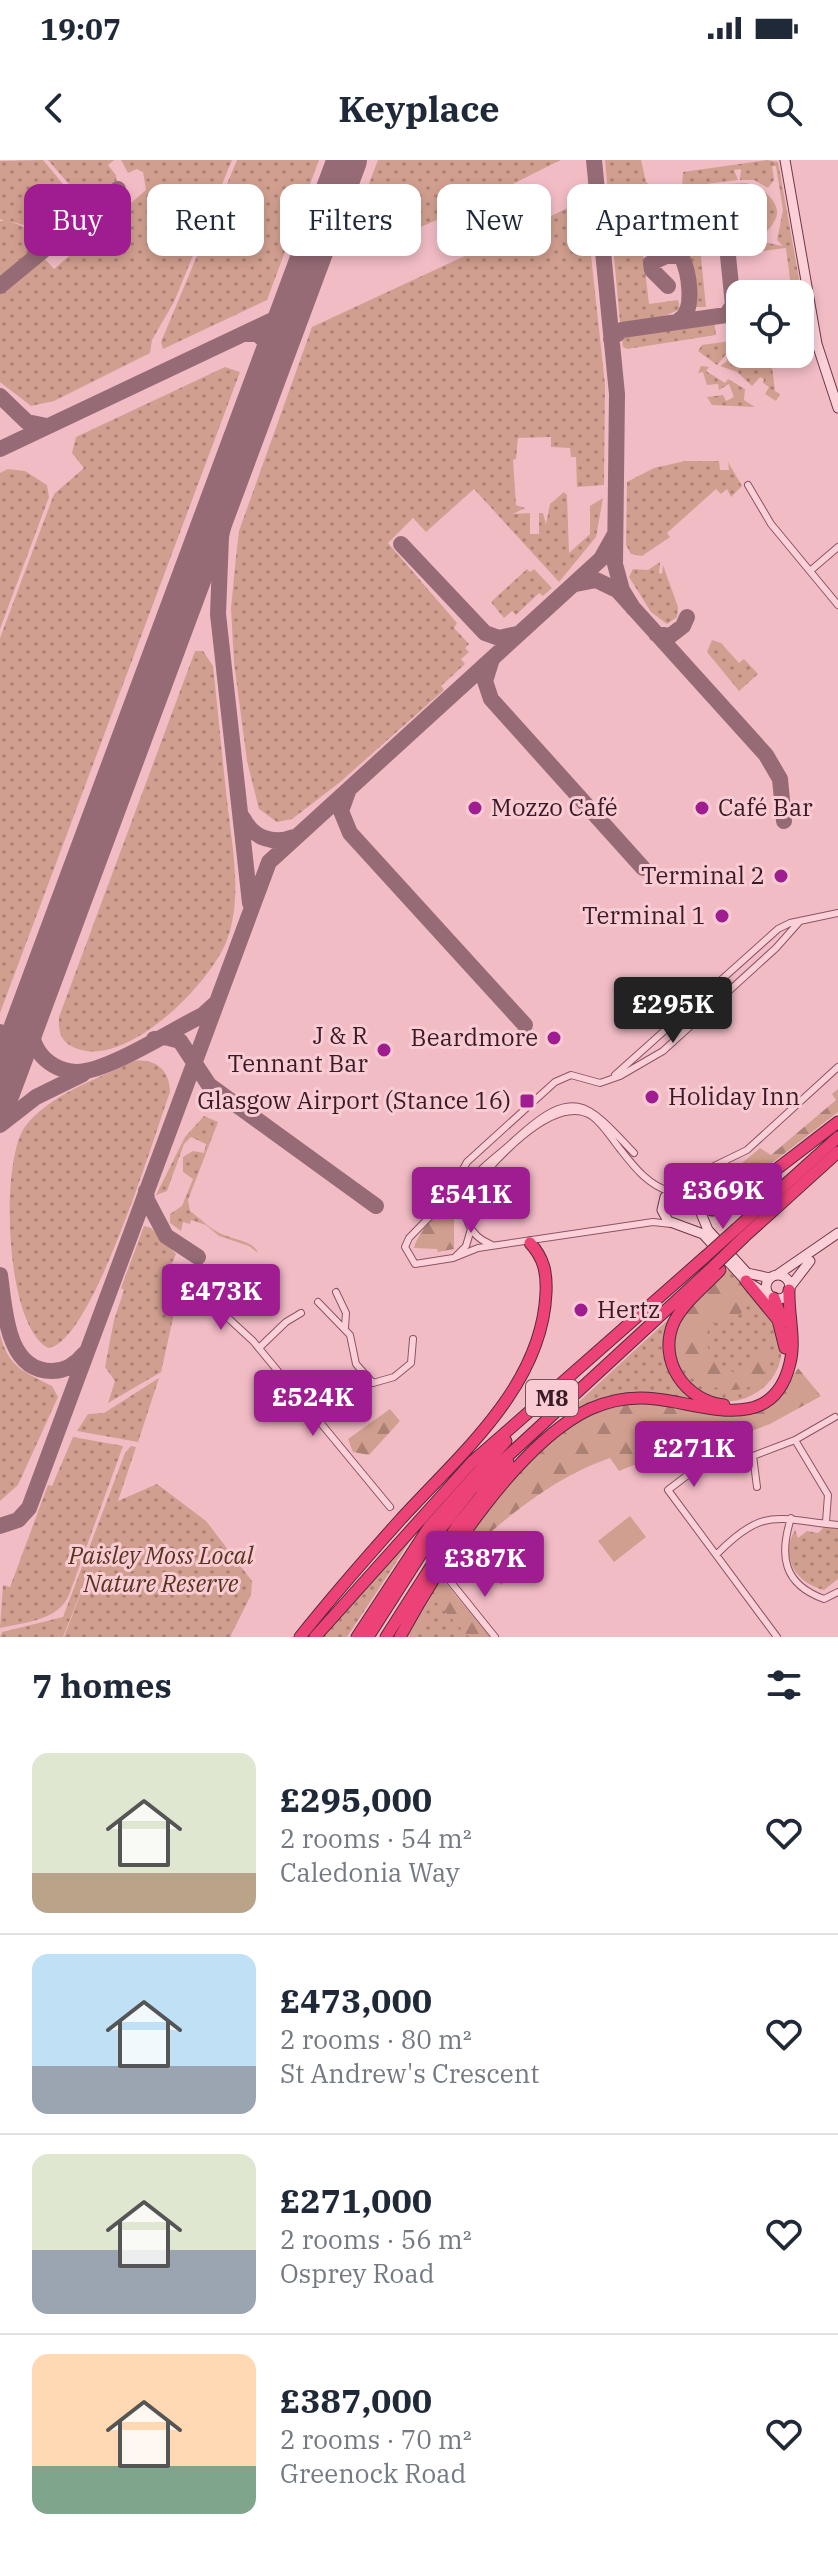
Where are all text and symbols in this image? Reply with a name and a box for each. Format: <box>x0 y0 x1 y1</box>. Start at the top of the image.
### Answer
text: 19:07 <box>40 9 121 48</box>
text: Keyplace <box>338 85 500 132</box>
icon: back <box>32 86 76 130</box>
icon: search <box>762 86 806 130</box>
chip: Buy <box>24 184 131 256</box>
chip: Rent <box>147 184 264 256</box>
chip: Filters <box>280 184 421 256</box>
chip: New <box>437 184 551 256</box>
chip: Apartment <box>567 184 767 256</box>
map controls <box>726 280 814 368</box>
button: locate <box>726 280 814 368</box>
place label: Mozzo Café <box>491 791 618 823</box>
place label: Café Bar <box>718 791 813 823</box>
marker: Mozzo Café <box>466 799 484 817</box>
marker: Café Bar <box>693 799 711 817</box>
place label: Terminal 2 <box>641 859 765 891</box>
marker: Terminal 2 <box>772 867 790 885</box>
place label: Terminal 1 <box>582 899 706 931</box>
marker: Terminal 1 <box>713 907 731 925</box>
pin: £295K <box>617 977 729 1045</box>
text: £295K <box>632 986 714 1020</box>
place label: J & R Tennant Bar <box>228 1019 368 1079</box>
place label: Beardmore <box>411 1021 538 1053</box>
marker: Beardmore <box>545 1029 563 1047</box>
marker: J & R Tennant Bar <box>375 1041 393 1059</box>
place label: Holiday Inn <box>668 1080 800 1112</box>
place label: Glasgow Airport (Stance 16) <box>197 1084 511 1116</box>
marker: Holiday Inn <box>643 1088 661 1106</box>
marker: Glasgow Airport (Stance 16) <box>518 1092 536 1110</box>
pin: £369K <box>667 1163 779 1231</box>
pin: £541K <box>415 1167 527 1235</box>
text: £369K <box>682 1172 764 1206</box>
text: £541K <box>430 1176 512 1210</box>
pin: £473K <box>165 1264 277 1332</box>
text: £473K <box>180 1273 262 1307</box>
place label: Hertz <box>597 1293 660 1325</box>
marker: Hertz <box>572 1301 590 1319</box>
pin: £524K <box>257 1370 369 1438</box>
text: £524K <box>272 1379 354 1413</box>
road number: M8 <box>526 1380 578 1416</box>
pin: £271K <box>638 1421 750 1489</box>
text: £271K <box>653 1430 735 1464</box>
pin: £387K <box>429 1531 541 1599</box>
park label: Paisley Moss Local Nature Reserve <box>68 1539 255 1599</box>
text: £387K <box>444 1540 526 1574</box>
text: 7 homes <box>32 1663 172 1707</box>
icon: filters <box>762 1663 806 1707</box>
text: £295,000 <box>280 1777 432 1821</box>
icon: home <box>96 1785 192 1881</box>
icon: heart <box>762 1811 806 1855</box>
text: 2 rooms · 54 m² <box>280 1821 472 1855</box>
text: Caledonia Way <box>280 1855 460 1889</box>
text: £473,000 <box>280 1978 432 2022</box>
icon: home <box>96 1986 192 2082</box>
icon: heart <box>762 2012 806 2056</box>
text: 2 rooms · 80 m² <box>280 2022 472 2056</box>
text: St Andrew's Crescent <box>280 2056 539 2090</box>
text: £271,000 <box>280 2178 432 2222</box>
icon: home <box>96 2186 192 2282</box>
icon: heart <box>762 2212 806 2256</box>
text: 2 rooms · 56 m² <box>280 2222 472 2256</box>
text: Osprey Road <box>280 2256 435 2290</box>
text: £387,000 <box>280 2378 432 2422</box>
icon: home <box>96 2386 192 2482</box>
icon: heart <box>762 2412 806 2456</box>
text: 2 rooms · 70 m² <box>280 2422 472 2456</box>
text: Greenock Road <box>280 2456 466 2490</box>

